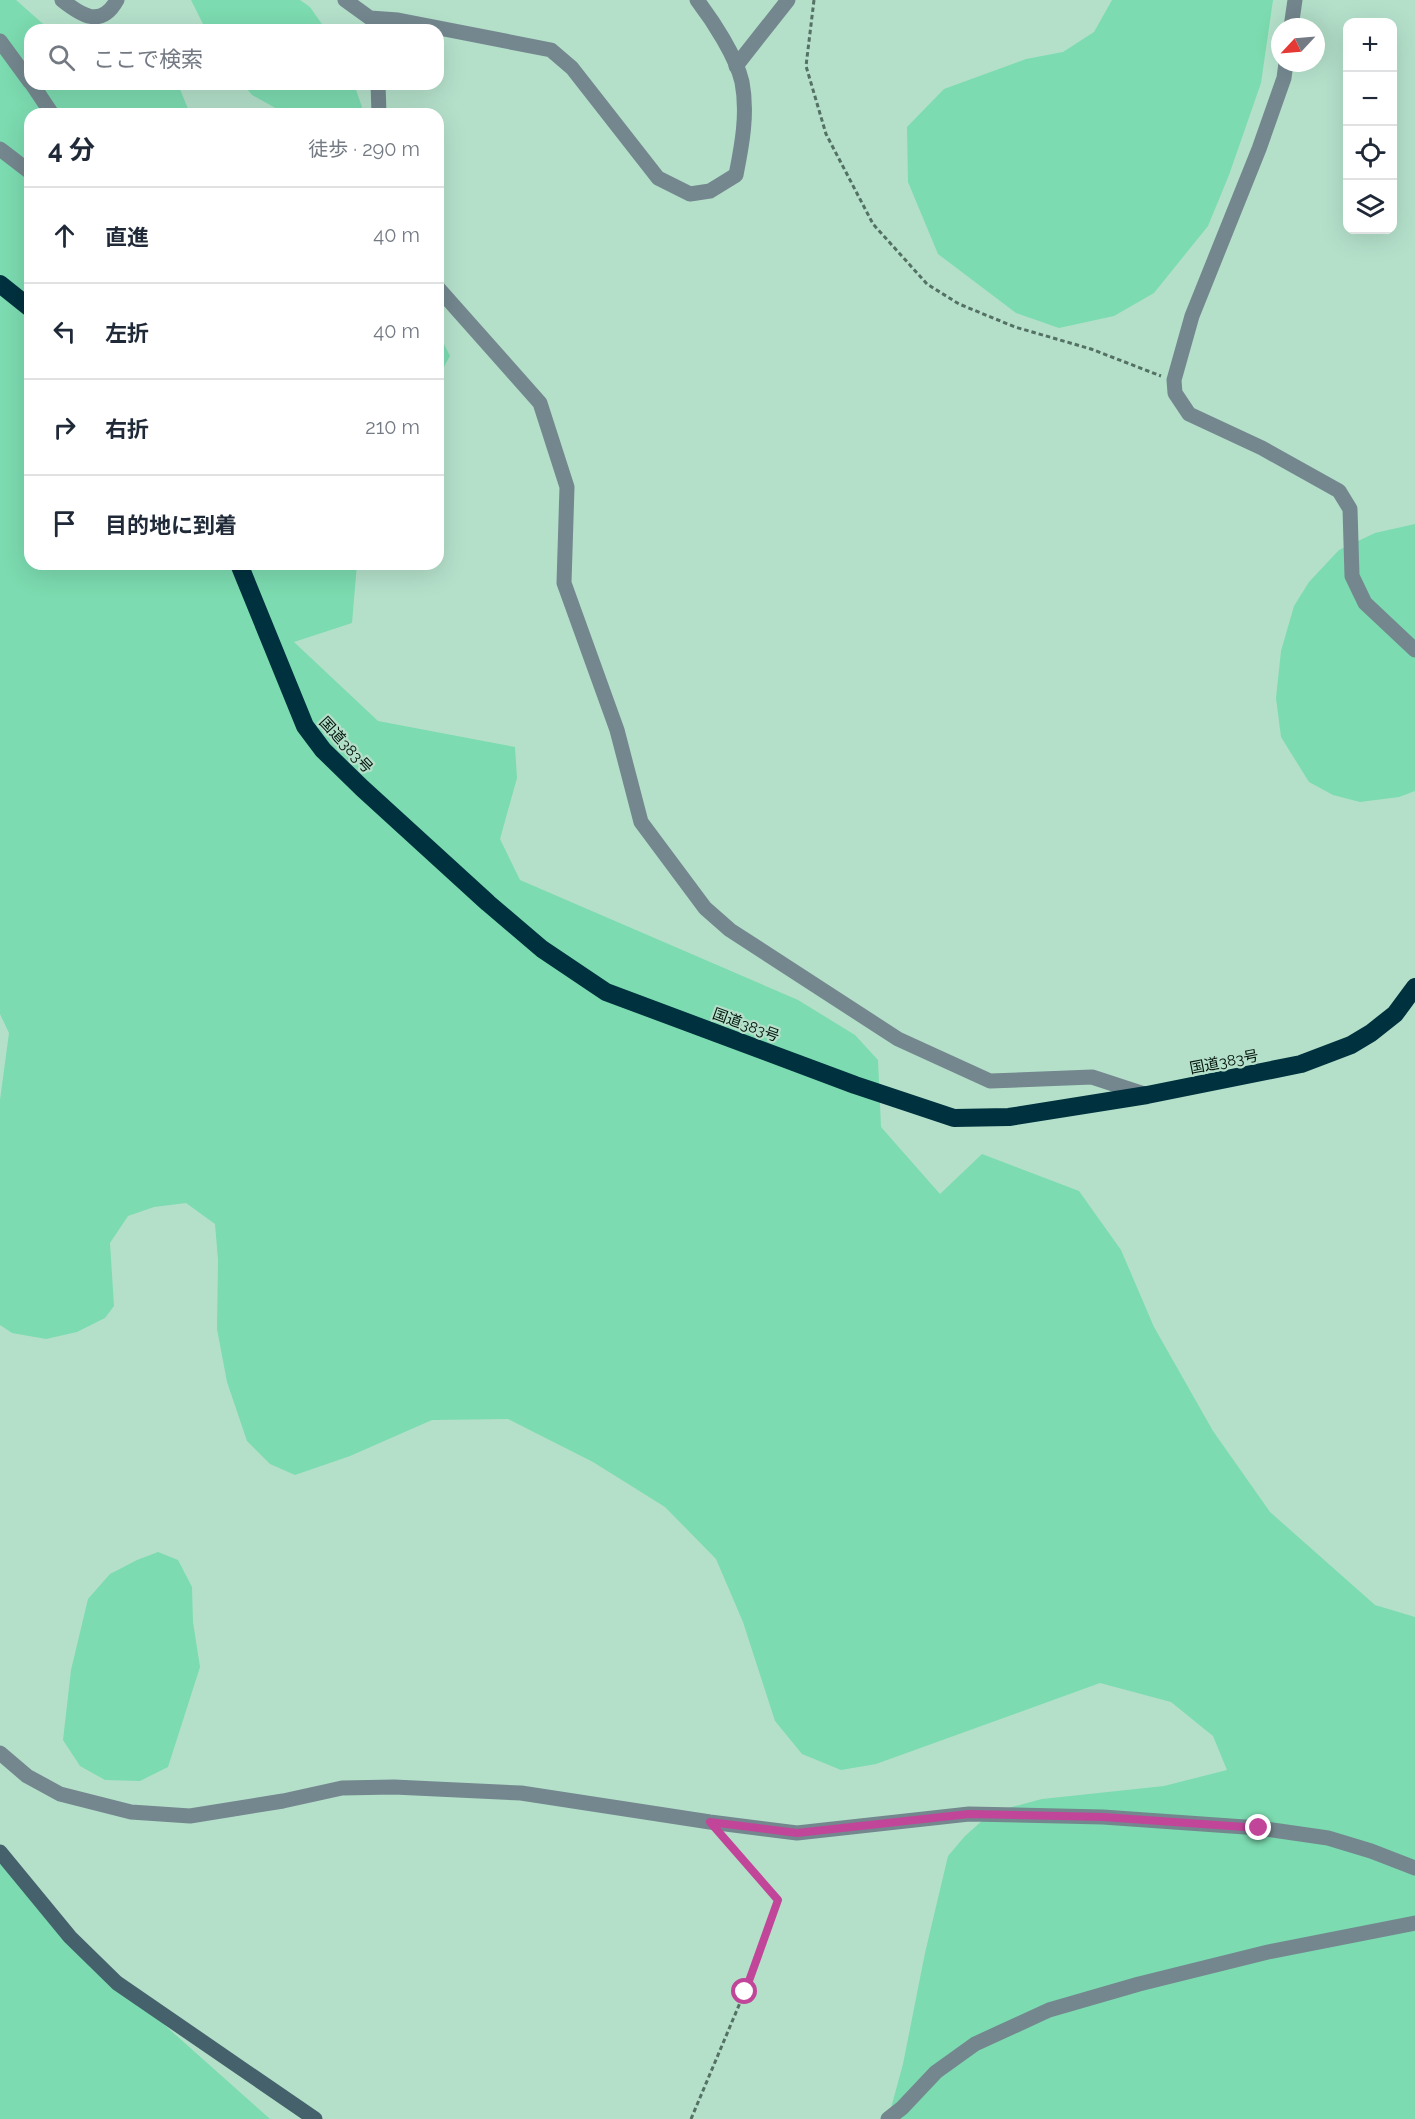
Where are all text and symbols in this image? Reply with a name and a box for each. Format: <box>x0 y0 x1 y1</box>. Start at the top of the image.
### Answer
north arrow <box>1271 18 1325 72</box>
map controls <box>1343 18 1397 234</box>
button: + <box>1343 18 1397 72</box>
search box <box>24 24 444 90</box>
icon: search <box>45 41 78 74</box>
text: ここで検索 <box>93 46 203 72</box>
button: − <box>1343 72 1397 126</box>
button: locate <box>1343 126 1397 180</box>
text: 4 分 <box>48 135 95 165</box>
text: 徒歩 · 290 m <box>308 137 420 161</box>
button: layers <box>1343 180 1397 234</box>
icon: ahead <box>48 219 81 252</box>
text: 40 m <box>373 223 420 247</box>
text: 直進 <box>105 224 149 250</box>
icon: left <box>48 315 81 348</box>
text: 40 m <box>373 319 420 343</box>
text: 左折 <box>105 320 149 346</box>
icon: right <box>48 411 81 444</box>
text: 210 m <box>365 415 420 439</box>
text: 右折 <box>105 416 149 442</box>
icon: arrive <box>48 507 81 540</box>
text: 目的地に到着 <box>105 512 237 538</box>
street label: 国道383号 <box>316 713 376 777</box>
street label: 国道383号 <box>710 1005 782 1045</box>
street label: 国道383号 <box>1188 1046 1260 1078</box>
route end <box>1245 1814 1271 1840</box>
route start <box>731 1978 757 2004</box>

